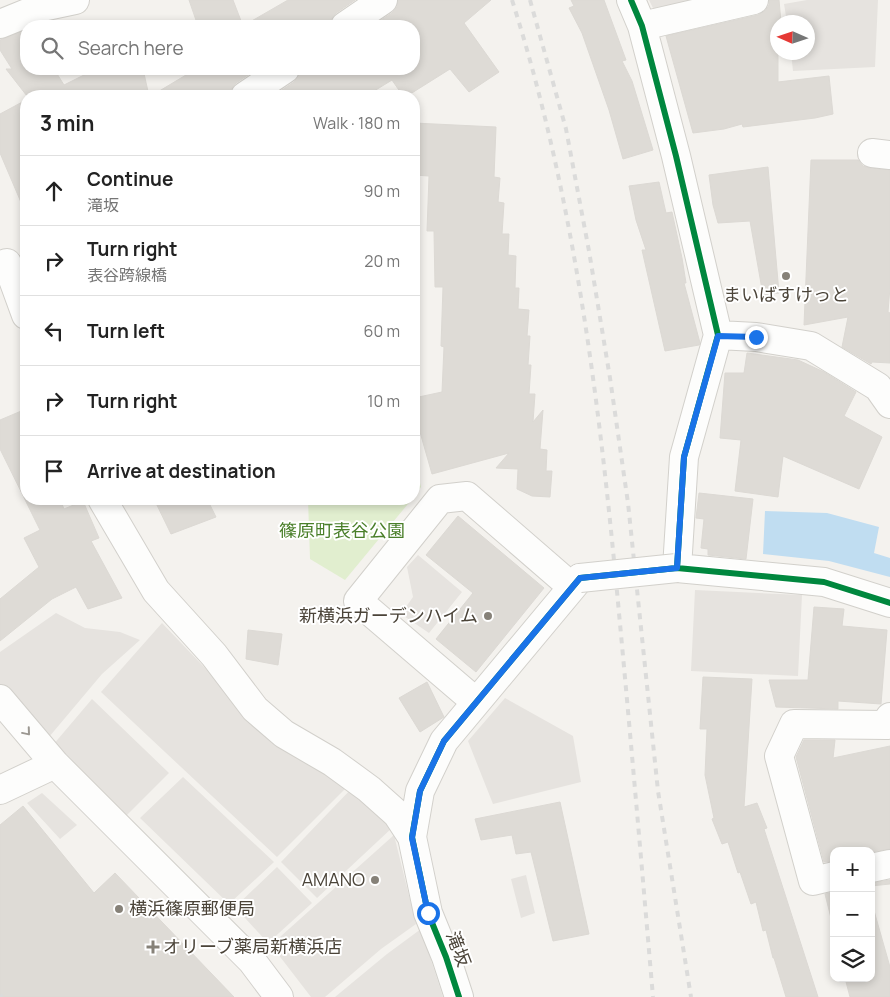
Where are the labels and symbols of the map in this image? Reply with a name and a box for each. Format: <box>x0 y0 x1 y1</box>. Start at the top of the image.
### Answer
north arrow <box>770 15 815 60</box>
marker: まいばすけっと <box>780 270 792 282</box>
place label: まいばすけっと <box>723 282 849 306</box>
route end <box>745 326 768 349</box>
park label: 篠原町表谷公園 <box>279 518 405 542</box>
place label: 新横浜ガーデンハイム <box>299 603 478 627</box>
marker: 新横浜ガーデンハイム <box>482 610 494 622</box>
one-way arrow <box>22 726 30 735</box>
place label: AMANO <box>302 867 365 891</box>
marker: AMANO <box>369 874 381 886</box>
place label: 横浜篠原郵便局 <box>129 896 255 920</box>
route start <box>417 902 440 925</box>
marker: 横浜篠原郵便局 <box>113 903 125 915</box>
street label: 滝坂 <box>441 928 477 970</box>
place label: オリーブ薬局新横浜店 <box>163 934 342 958</box>
marker: オリーブ薬局新横浜店 <box>147 941 159 953</box>

